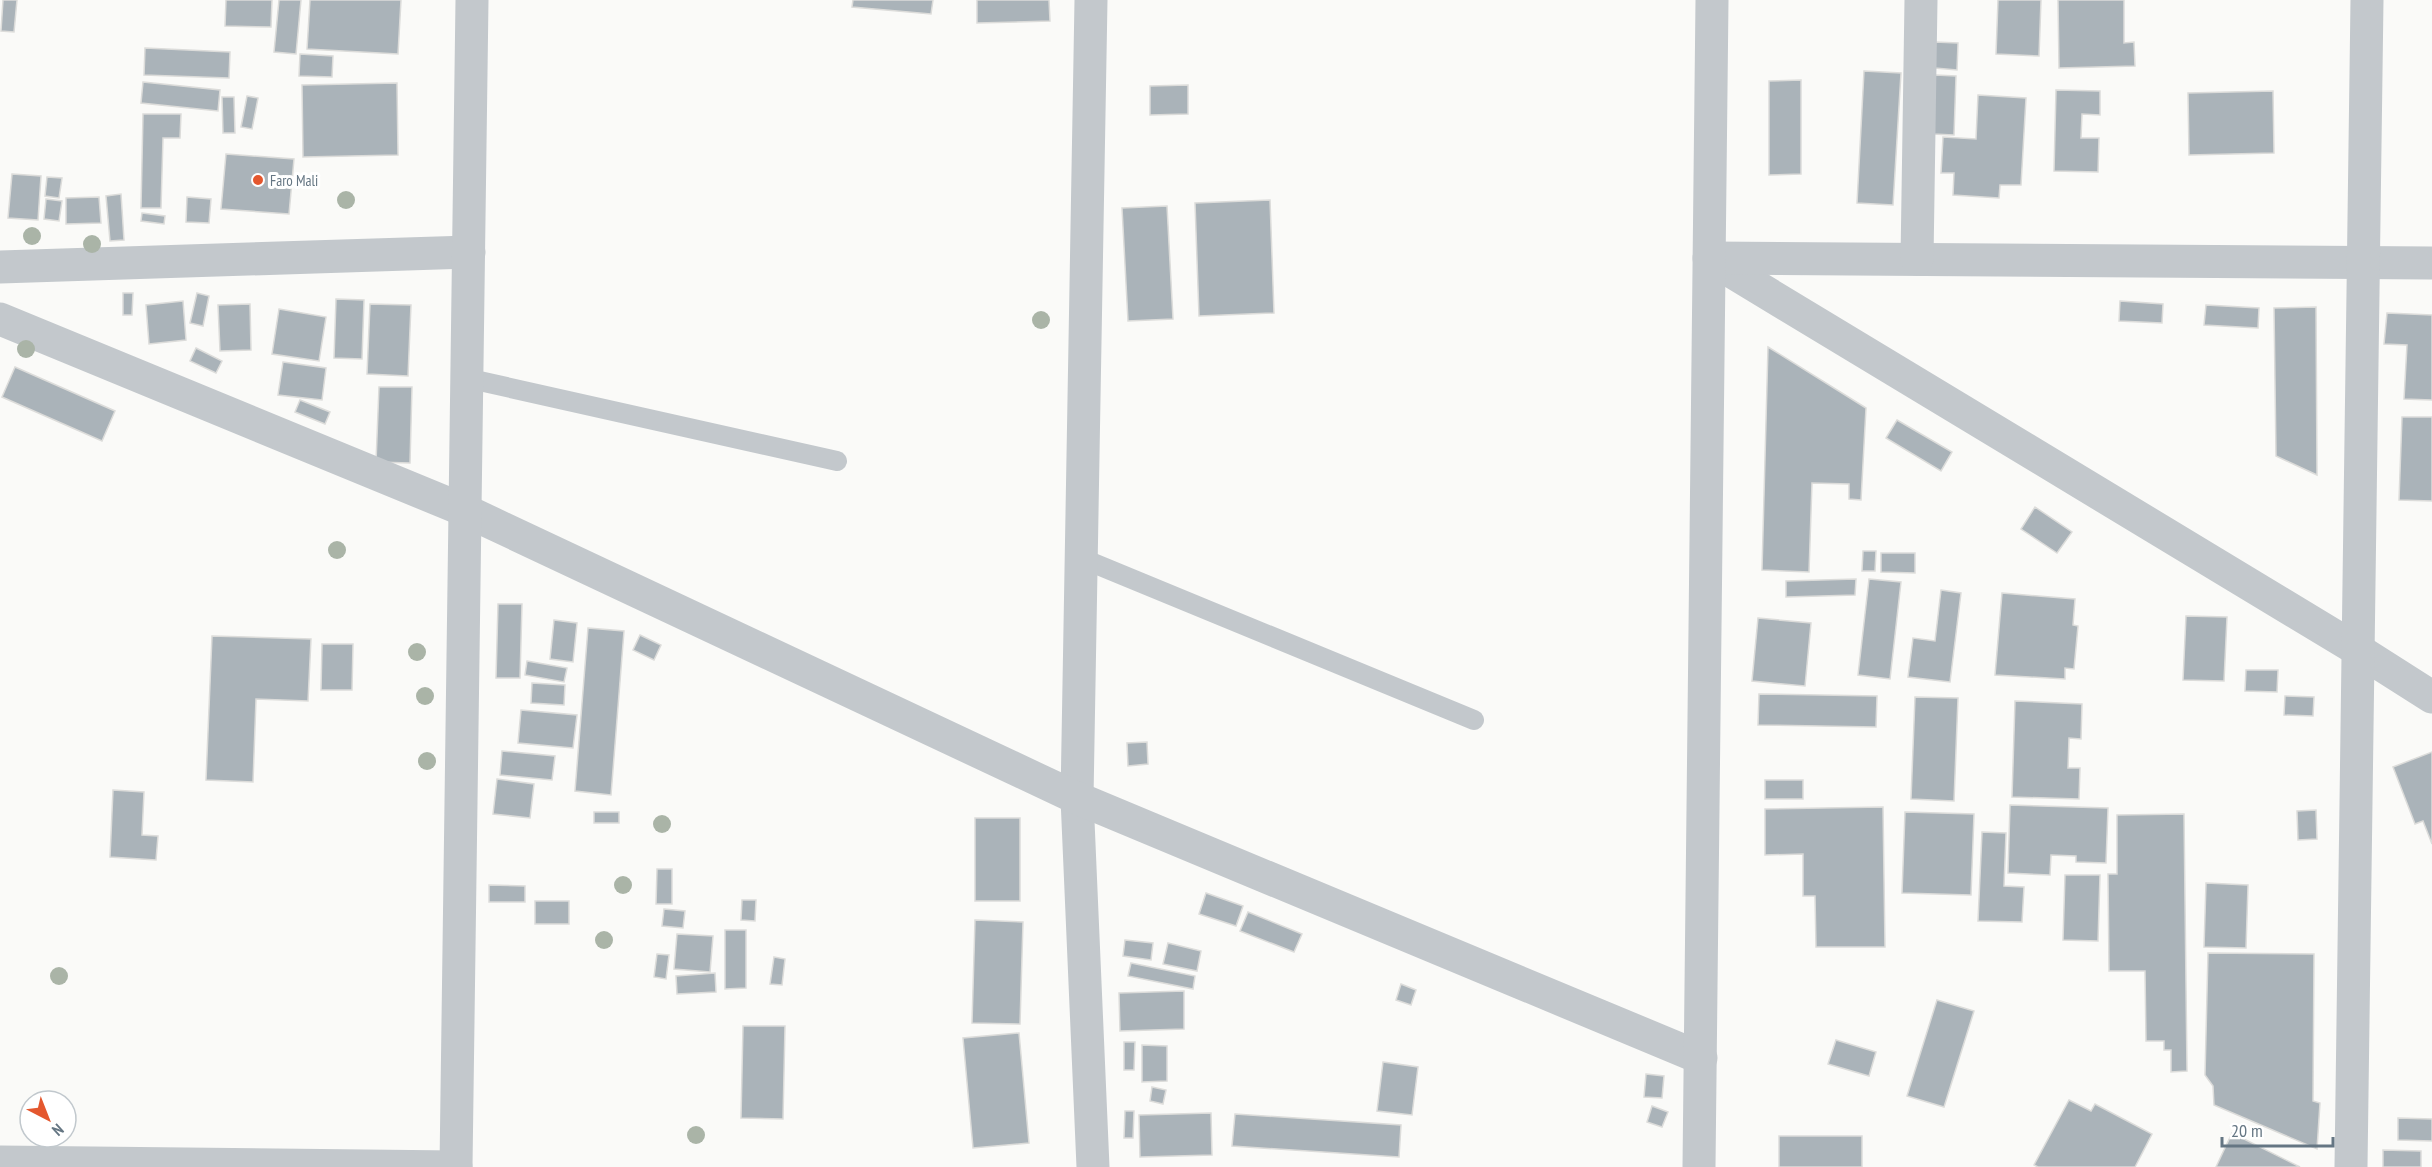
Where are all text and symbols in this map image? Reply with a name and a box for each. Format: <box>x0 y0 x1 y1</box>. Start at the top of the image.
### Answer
place label: Faro Mali <box>270 171 318 190</box>
marker: Faro Mali <box>251 173 265 187</box>
north arrow <box>18 1089 78 1149</box>
scale bar <box>2222 1110 2333 1148</box>
text: 20 m <box>2231 1119 2263 1142</box>
text: N <box>48 1120 68 1140</box>

